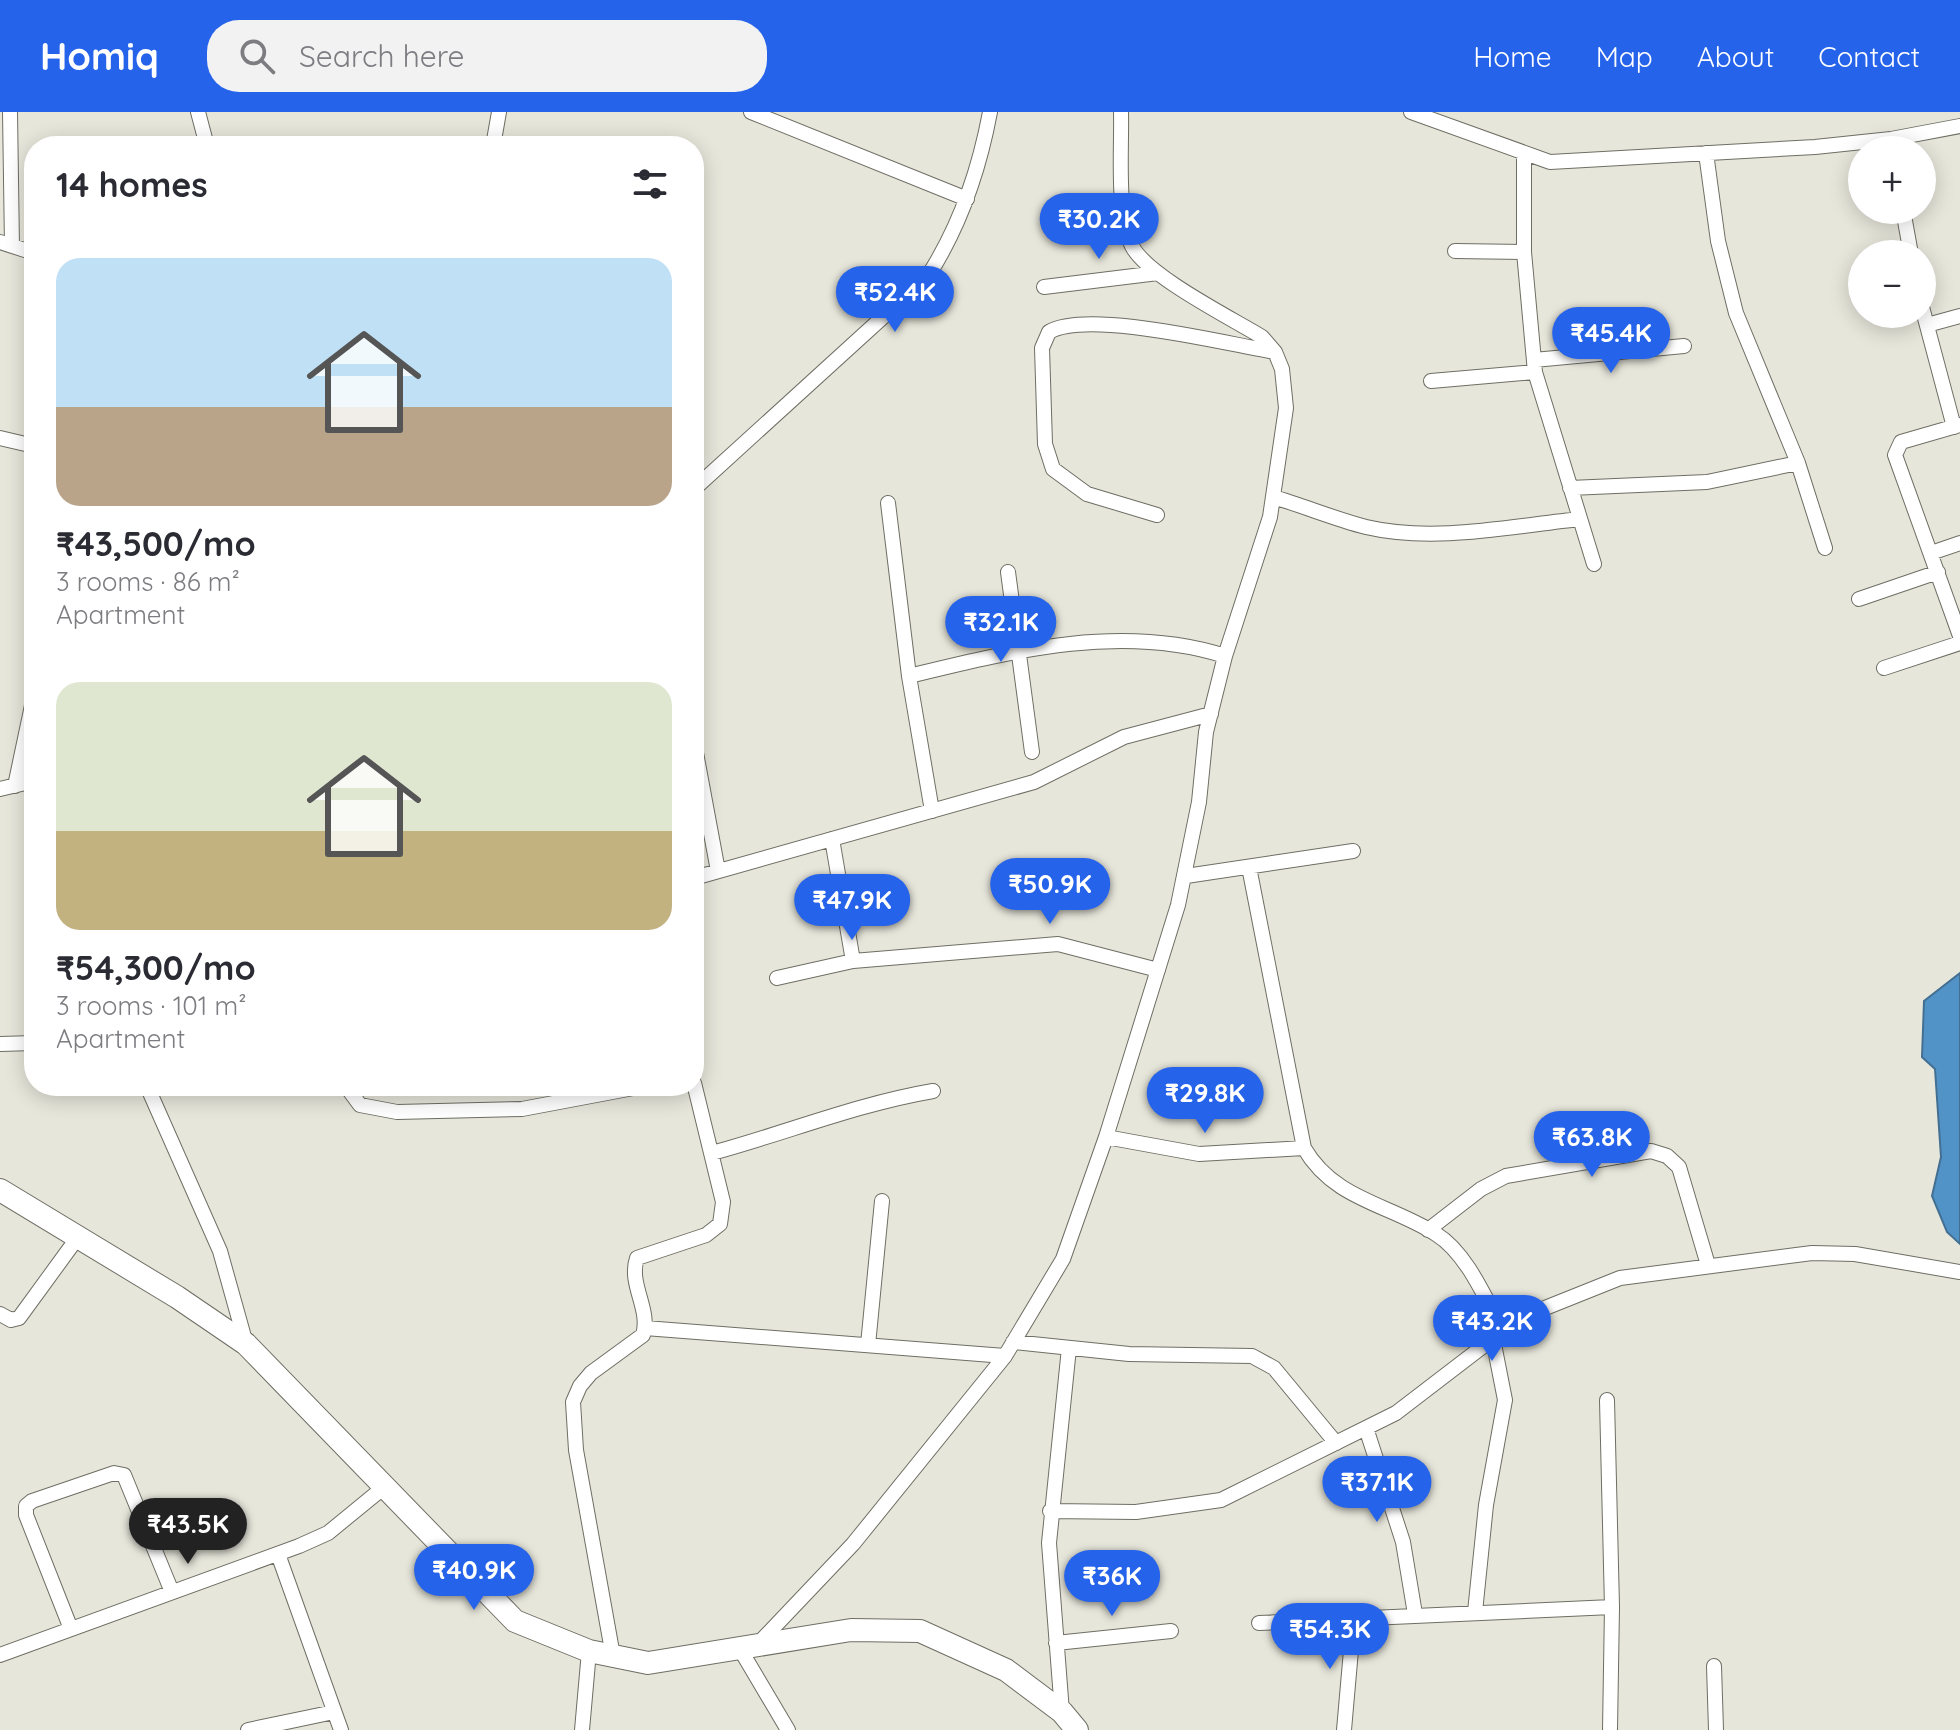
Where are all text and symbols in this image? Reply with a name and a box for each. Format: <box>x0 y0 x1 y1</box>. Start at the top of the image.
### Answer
search box <box>207 20 767 92</box>
text: Homiq <box>40 32 159 80</box>
icon: search <box>235 34 279 78</box>
text: Search here <box>299 37 465 75</box>
text: Home <box>1473 39 1552 74</box>
text: Map <box>1596 39 1653 74</box>
text: About <box>1697 39 1774 74</box>
text: Contact <box>1818 39 1920 74</box>
map controls <box>1848 136 1936 328</box>
button: + <box>1848 136 1936 224</box>
icon: filters <box>628 162 672 206</box>
text: 14 homes <box>56 163 208 206</box>
pin: ₹30.2K <box>1034 193 1164 261</box>
text: ₹30.2K <box>1058 202 1140 235</box>
button: − <box>1848 240 1936 328</box>
pin: ₹52.4K <box>830 266 960 334</box>
text: ₹52.4K <box>854 275 936 308</box>
pin: ₹45.4K <box>1546 307 1676 375</box>
icon: home <box>292 310 436 454</box>
text: ₹45.4K <box>1570 316 1652 349</box>
text: ₹43,500/mo <box>56 522 256 565</box>
text: 3 rooms · 86 m² <box>56 565 240 598</box>
pin: ₹32.1K <box>936 596 1066 664</box>
text: Apartment <box>56 598 185 631</box>
text: ₹32.1K <box>963 605 1039 638</box>
icon: home <box>292 734 436 878</box>
pin: ₹50.9K <box>985 858 1115 926</box>
text: ₹50.9K <box>1008 867 1092 900</box>
pin: ₹47.9K <box>787 874 917 942</box>
text: ₹47.9K <box>812 883 892 916</box>
text: ₹54,300/mo <box>56 946 256 989</box>
text: 3 rooms · 101 m² <box>56 989 247 1022</box>
text: Apartment <box>56 1022 185 1055</box>
pin: ₹29.8K <box>1140 1067 1270 1135</box>
text: ₹29.8K <box>1165 1076 1245 1109</box>
pin: ₹63.8K <box>1527 1111 1657 1179</box>
text: ₹63.8K <box>1552 1120 1632 1153</box>
pin: ₹43.2K <box>1427 1295 1557 1363</box>
text: ₹43.2K <box>1451 1304 1533 1337</box>
pin: ₹37.1K <box>1312 1456 1442 1524</box>
text: ₹37.1K <box>1340 1465 1414 1498</box>
pin: ₹43.5K <box>123 1498 253 1566</box>
text: ₹43.5K <box>147 1507 229 1540</box>
pin: ₹40.9K <box>409 1544 539 1612</box>
pin: ₹36K <box>1065 1550 1159 1618</box>
text: ₹40.9K <box>432 1553 516 1586</box>
text: ₹36K <box>1082 1559 1142 1592</box>
pin: ₹54.3K <box>1265 1603 1395 1671</box>
text: ₹54.3K <box>1289 1612 1371 1645</box>

